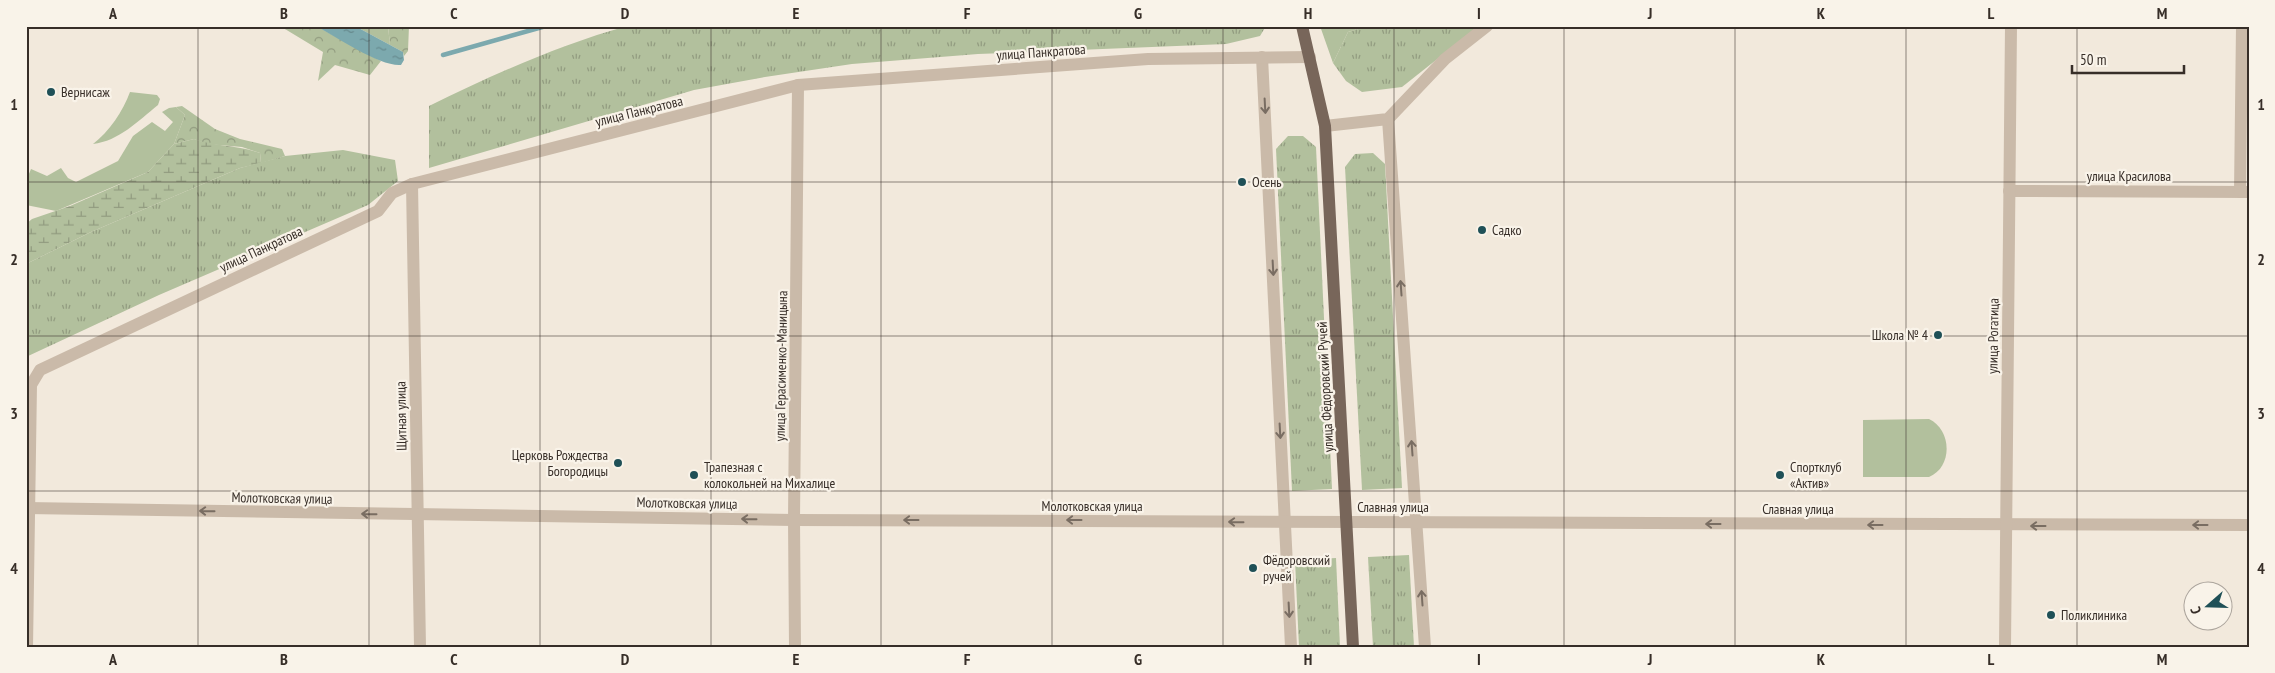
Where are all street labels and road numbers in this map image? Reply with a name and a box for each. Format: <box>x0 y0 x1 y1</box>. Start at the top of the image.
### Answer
street label: улица Панкратова <box>996 40 1086 64</box>
street label: улица Панкратова <box>593 91 685 131</box>
street label: улица Красилова <box>2087 167 2171 185</box>
street label: улица Панкратова <box>217 222 305 276</box>
street label: улица Герасименко-Маницына <box>771 290 791 442</box>
street label: улица Рогатица <box>1983 298 2003 374</box>
street label: улица Фёдоровский Ручей <box>1313 321 1337 453</box>
street label: Щитная улица <box>391 381 411 451</box>
street label: Молотковская улица <box>231 488 333 508</box>
street label: Молотковская улица <box>636 493 738 513</box>
street label: Молотковская улица <box>1041 497 1143 515</box>
street label: Славная улица <box>1357 498 1429 516</box>
street label: Славная улица <box>1762 500 1834 518</box>

